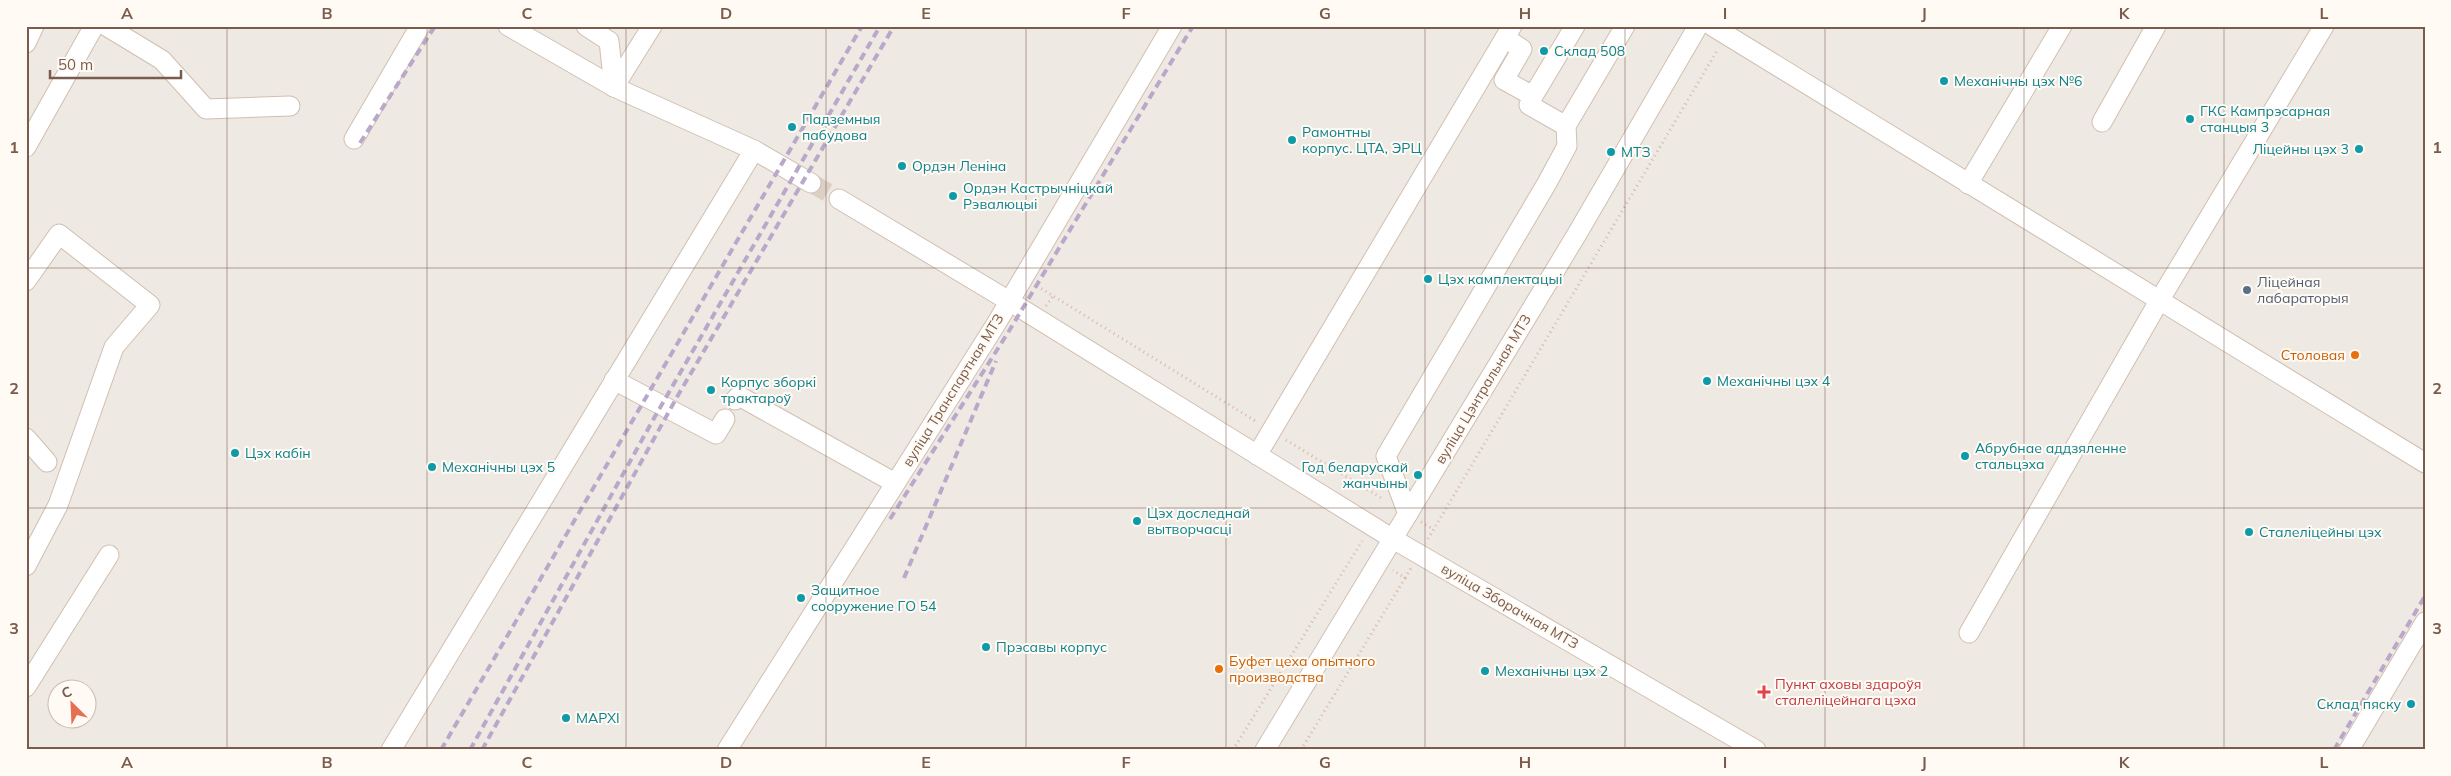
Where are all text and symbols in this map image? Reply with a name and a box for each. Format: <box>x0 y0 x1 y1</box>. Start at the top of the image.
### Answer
text: A <box>121 3 133 23</box>
text: B <box>321 3 333 23</box>
text: C <box>522 3 533 23</box>
text: D <box>720 3 732 23</box>
text: E <box>921 3 931 23</box>
text: F <box>1121 3 1131 23</box>
text: G <box>1319 3 1331 23</box>
text: H <box>1519 3 1531 23</box>
text: I <box>1723 3 1727 23</box>
text: J <box>1921 3 1927 23</box>
text: K <box>2119 3 2131 23</box>
text: L <box>2320 3 2329 23</box>
place label: Склад 508 <box>1554 42 1625 60</box>
marker: Склад 508 <box>1538 45 1550 57</box>
scale bar <box>50 48 181 80</box>
text: 50 m <box>58 55 93 74</box>
place label: Механічны цэх №6 <box>1954 72 2082 90</box>
marker: Механічны цэх №6 <box>1938 75 1950 87</box>
place label: ГКС Кампрэсарная станцыя 3 <box>2200 102 2330 136</box>
place label: Падземныя пабудова <box>802 110 881 144</box>
marker: ГКС Кампрэсарная станцыя 3 <box>2184 113 2196 125</box>
marker: Падземныя пабудова <box>786 121 798 133</box>
place label: Рамонтны корпус. ЦТА, ЭРЦ <box>1302 123 1422 157</box>
marker: Рамонтны корпус. ЦТА, ЭРЦ <box>1286 134 1298 146</box>
text: 1 <box>9 137 19 157</box>
text: 1 <box>2432 137 2442 157</box>
place label: Ліцейны цэх 3 <box>2252 140 2349 158</box>
place label: МТЗ <box>1621 143 1651 161</box>
marker: Ліцейны цэх 3 <box>2353 143 2365 155</box>
marker: МТЗ <box>1605 146 1617 158</box>
place label: Ордэн Леніна <box>912 157 1006 175</box>
marker: Ордэн Леніна <box>896 160 908 172</box>
place label: Ордэн Кастрычніцкай Рэвалюцыі <box>963 179 1113 213</box>
marker: Ордэн Кастрычніцкай Рэвалюцыі <box>947 190 959 202</box>
place label: Цэх камплектацыі <box>1438 270 1562 288</box>
marker: Цэх камплектацыі <box>1422 273 1434 285</box>
place label: Ліцейная лабараторыя <box>2257 273 2349 307</box>
marker: Ліцейная лабараторыя <box>2241 284 2253 296</box>
street label: вуліца Транспартная МТЗ <box>898 310 1008 470</box>
street label: вуліца Цэнтральная МТЗ <box>1431 311 1535 467</box>
place label: Столовая <box>2281 346 2345 364</box>
marker: Столовая <box>2349 349 2361 361</box>
place label: Механічны цэх 4 <box>1717 372 1831 390</box>
place label: Корпус зборкі трактароў <box>721 373 816 407</box>
marker: Механічны цэх 4 <box>1701 375 1713 387</box>
text: 2 <box>9 378 19 398</box>
text: 2 <box>2432 378 2442 398</box>
marker: Корпус зборкі трактароў <box>705 384 717 396</box>
place label: Абрубнае аддзяленне стальцэха <box>1975 439 2127 473</box>
place label: Цэх кабін <box>245 444 311 462</box>
marker: Цэх кабін <box>229 447 241 459</box>
marker: Абрубнае аддзяленне стальцэха <box>1959 450 1971 462</box>
place label: Механічны цэх 5 <box>442 458 555 476</box>
place label: Год беларускай жанчыны <box>1302 458 1408 492</box>
marker: Механічны цэх 5 <box>426 461 438 473</box>
marker: Год беларускай жанчыны <box>1412 469 1424 481</box>
place label: Цэх доследнай вытворчасці <box>1147 504 1250 538</box>
marker: Цэх доследнай вытворчасці <box>1131 515 1143 527</box>
place label: Сталеліцейны цэх <box>2259 523 2382 541</box>
marker: Сталеліцейны цэх <box>2243 526 2255 538</box>
street label: вуліца Зборачная МТЗ <box>1438 559 1582 653</box>
place label: Защитное сооружение ГО 54 <box>811 581 937 615</box>
marker: Защитное сооружение ГО 54 <box>795 592 807 604</box>
text: 3 <box>9 618 19 638</box>
text: 3 <box>2432 618 2442 638</box>
place label: Прэсавы корпус <box>996 638 1107 656</box>
marker: Прэсавы корпус <box>980 641 992 653</box>
place label: Буфет цеха опытного производства <box>1229 652 1375 686</box>
place label: Механічны цэх 2 <box>1495 662 1608 680</box>
marker: Буфет цеха опытного производства <box>1213 663 1225 675</box>
marker: Механічны цэх 2 <box>1479 665 1491 677</box>
place label: Пункт аховы здароўя сталеліцейнага цэха <box>1775 675 1921 709</box>
north arrow <box>48 678 98 728</box>
text: С <box>59 682 75 702</box>
marker: Пункт аховы здароўя сталеліцейнага цэха <box>1757 685 1771 699</box>
place label: Склад пяску <box>2317 695 2401 713</box>
marker: Склад пяску <box>2405 698 2417 710</box>
place label: МАРХІ <box>576 709 620 727</box>
marker: МАРХІ <box>560 712 572 724</box>
text: A <box>121 752 133 772</box>
text: B <box>321 752 333 772</box>
text: C <box>522 752 533 772</box>
text: D <box>720 752 732 772</box>
text: E <box>921 752 931 772</box>
text: F <box>1121 752 1131 772</box>
text: G <box>1319 752 1331 772</box>
text: H <box>1519 752 1531 772</box>
text: I <box>1723 752 1727 772</box>
text: J <box>1921 752 1927 772</box>
text: K <box>2119 752 2131 772</box>
text: L <box>2320 752 2329 772</box>

